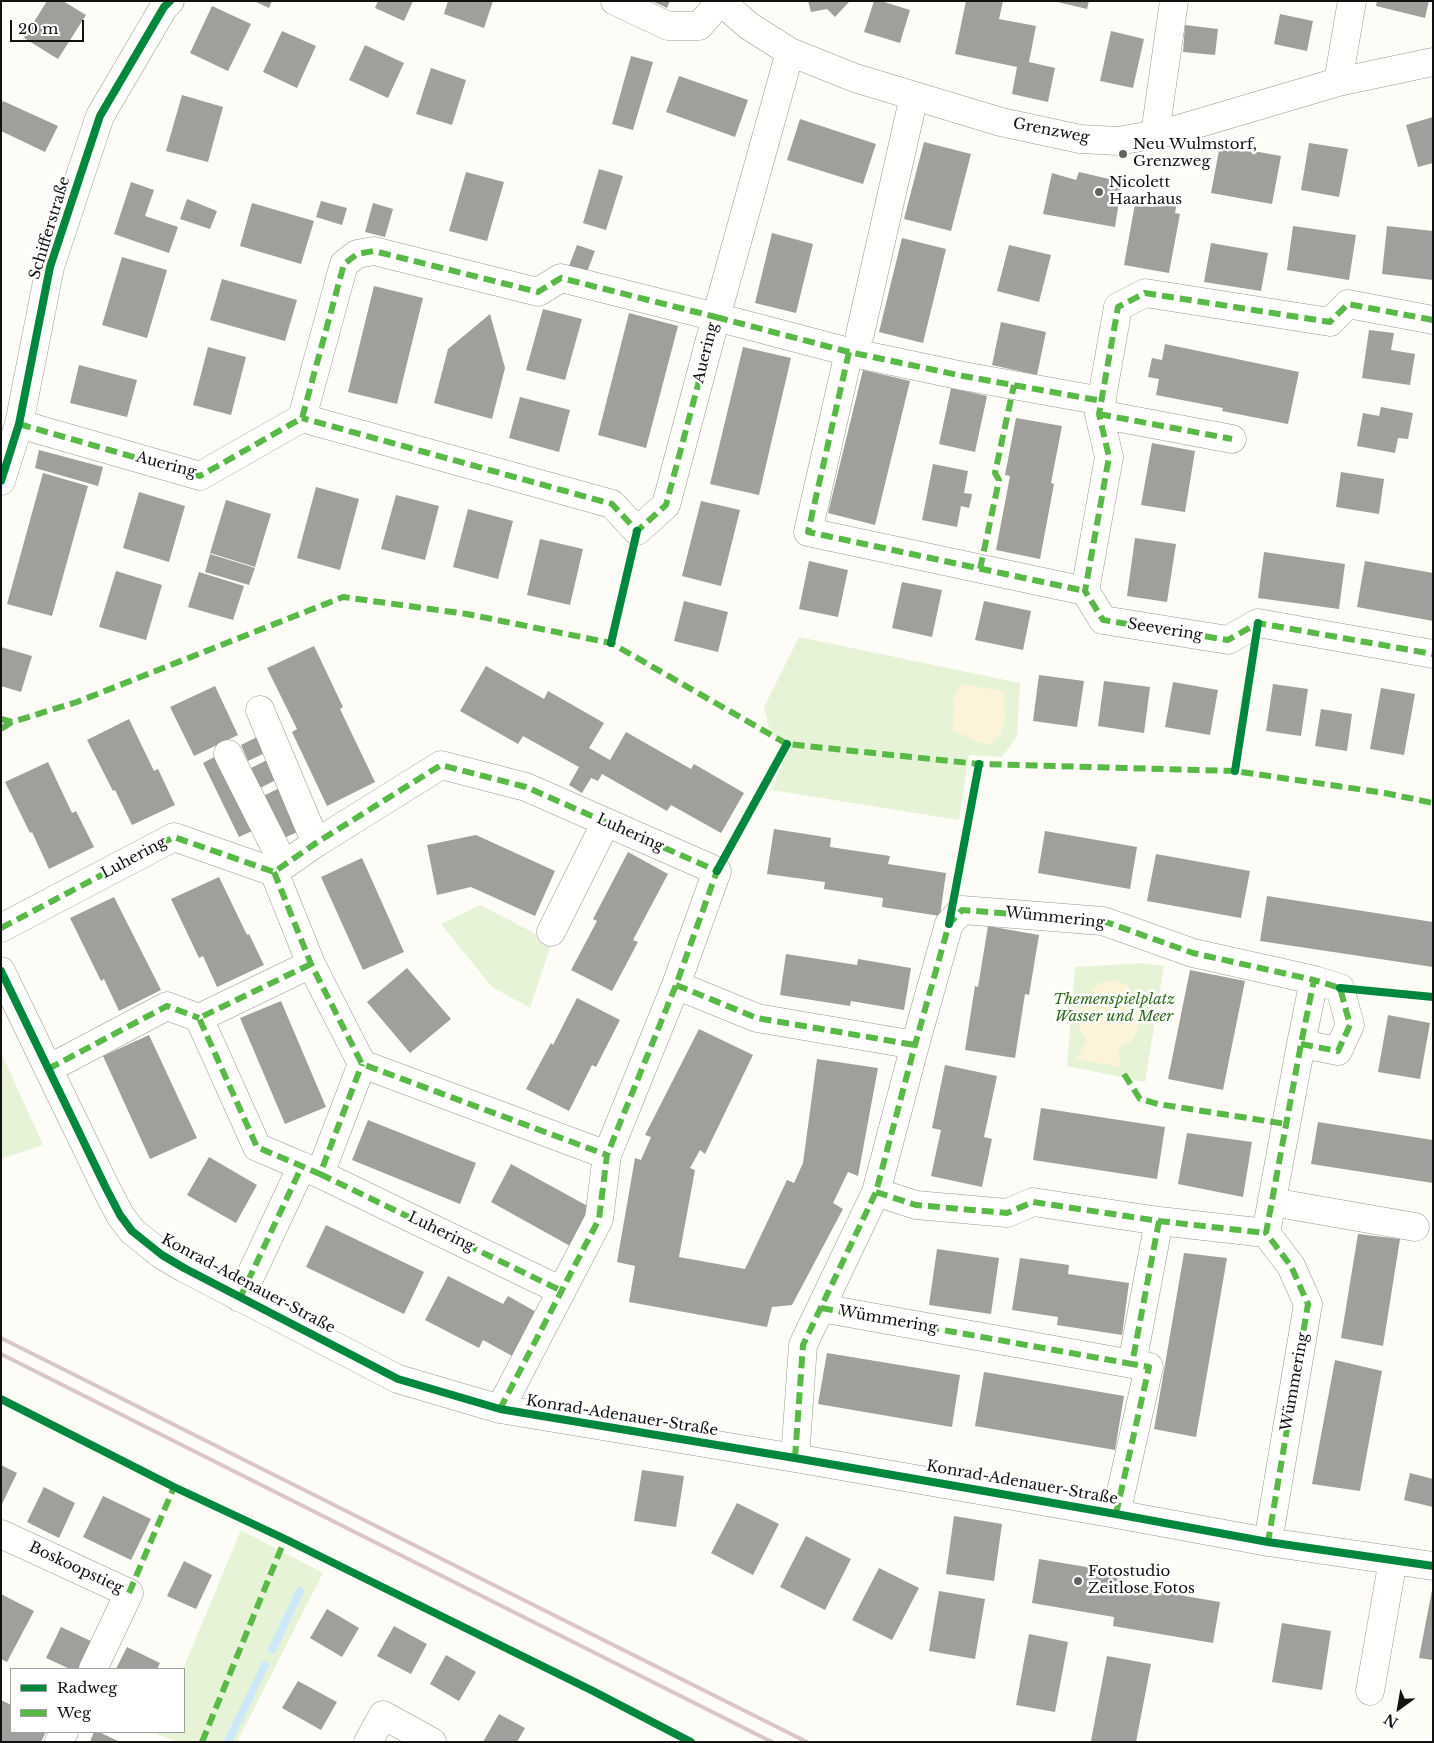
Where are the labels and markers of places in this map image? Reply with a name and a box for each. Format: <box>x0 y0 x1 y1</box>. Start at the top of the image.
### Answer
place label: Neu Wulmstorf, Grenzweg <box>1133 136 1257 171</box>
marker: Neu Wulmstorf, Grenzweg <box>1117 148 1129 160</box>
place label: Nicolett Haarhaus <box>1109 174 1182 209</box>
marker: Nicolett Haarhaus <box>1093 186 1105 198</box>
place label: Fotostudio Zeitlose Fotos <box>1088 1563 1195 1598</box>
marker: Fotostudio Zeitlose Fotos <box>1072 1575 1084 1587</box>

